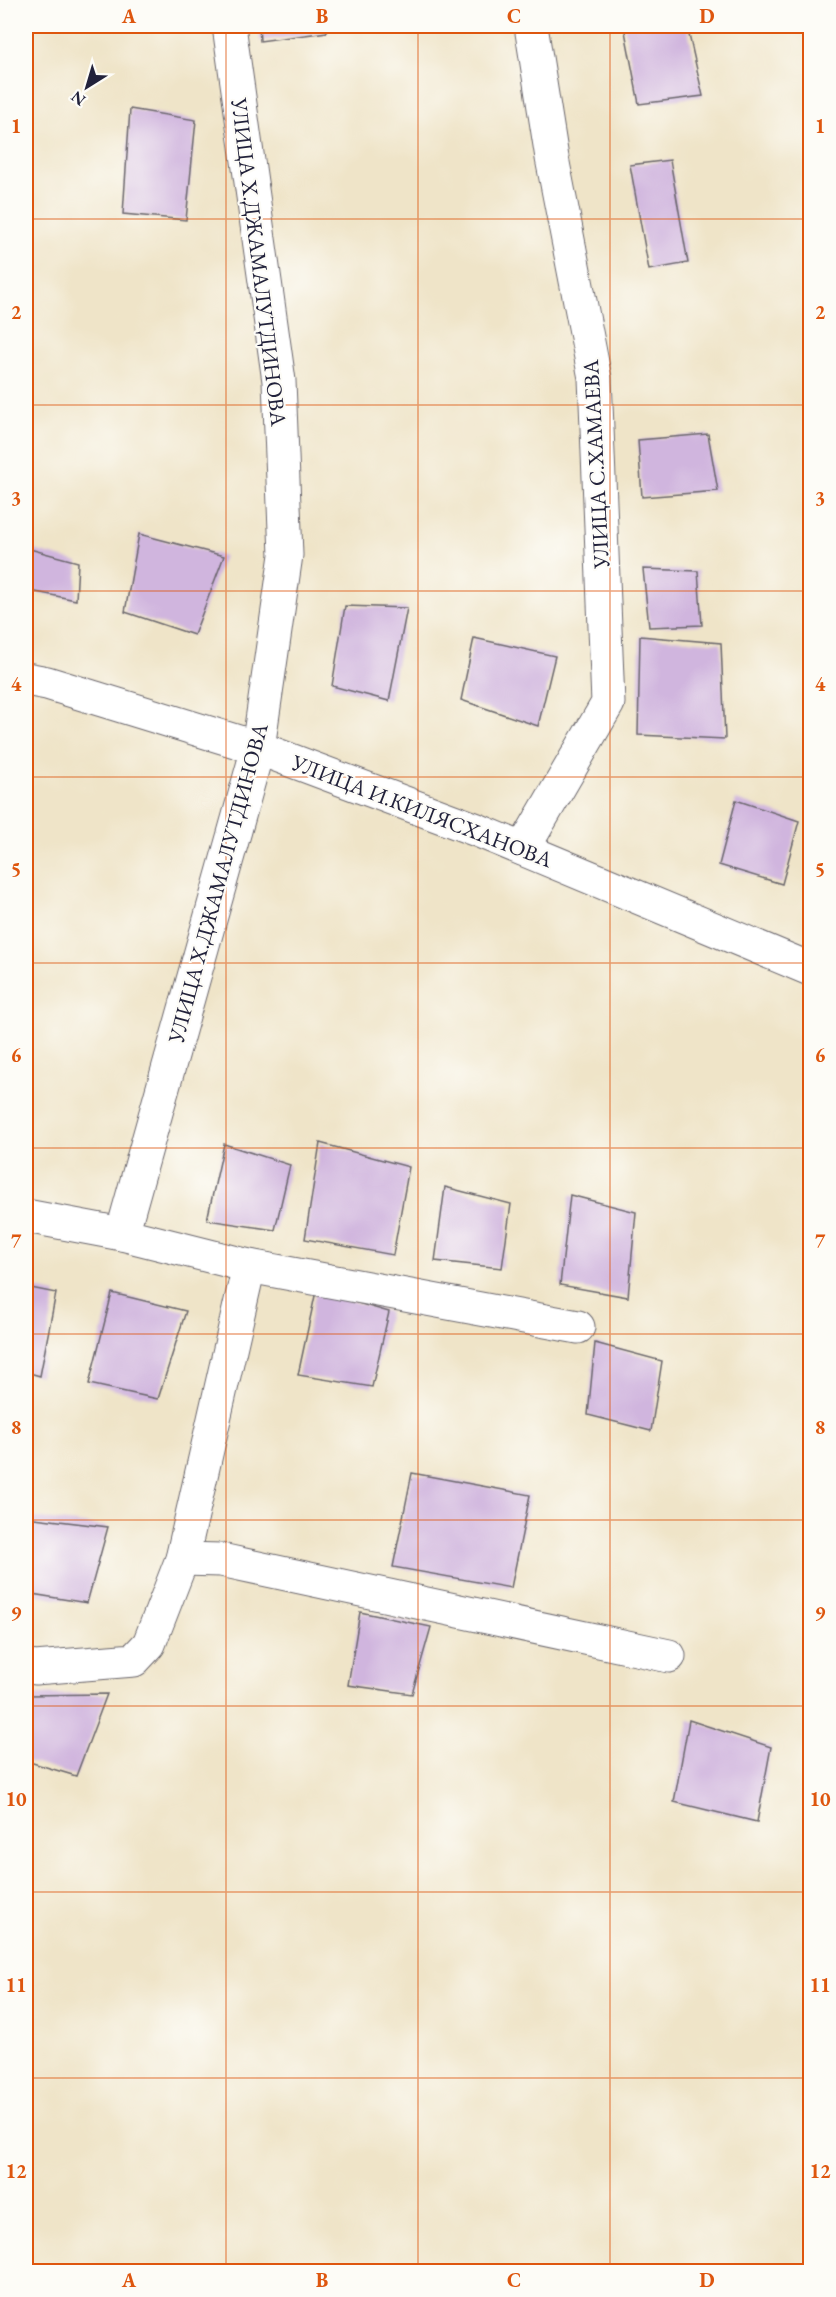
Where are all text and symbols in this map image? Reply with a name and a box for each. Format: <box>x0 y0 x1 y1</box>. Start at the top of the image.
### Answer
text: A <box>121 3 137 29</box>
text: B <box>316 3 328 29</box>
text: C <box>507 3 521 29</box>
text: D <box>699 3 715 29</box>
north arrow <box>57 57 117 117</box>
text: N <box>67 86 90 111</box>
street label: УЛИЦА Х.ДЖАМАЛУТДИНОВА <box>224 95 294 428</box>
text: 1 <box>11 113 21 139</box>
text: 1 <box>815 113 825 139</box>
text: 2 <box>11 299 22 325</box>
text: 2 <box>815 299 826 325</box>
street label: УЛИЦА С.ХАМАЕВА <box>576 358 616 570</box>
text: 3 <box>11 485 21 511</box>
text: 3 <box>815 485 825 511</box>
text: 4 <box>11 671 22 697</box>
text: 4 <box>815 671 826 697</box>
street label: УЛИЦА Х.ДЖАМАЛУТДИНОВА <box>161 719 275 1047</box>
street label: УЛИЦА И.КИЛЯСХАНОВА <box>287 747 557 874</box>
text: 5 <box>11 856 21 882</box>
text: 5 <box>815 856 825 882</box>
text: 6 <box>11 1042 22 1068</box>
text: 6 <box>815 1042 826 1068</box>
text: 7 <box>11 1228 22 1254</box>
text: 7 <box>815 1228 826 1254</box>
text: 8 <box>11 1414 21 1440</box>
text: 8 <box>815 1414 825 1440</box>
text: 9 <box>11 1600 22 1626</box>
text: 9 <box>815 1600 826 1626</box>
text: 10 <box>5 1786 27 1812</box>
text: 10 <box>809 1786 831 1812</box>
text: 11 <box>5 1972 27 1998</box>
text: 11 <box>809 1972 831 1998</box>
text: 12 <box>5 2158 27 2184</box>
text: 12 <box>809 2158 831 2184</box>
text: A <box>121 2267 137 2293</box>
text: B <box>316 2267 328 2293</box>
text: C <box>507 2267 521 2293</box>
text: D <box>699 2267 715 2293</box>

